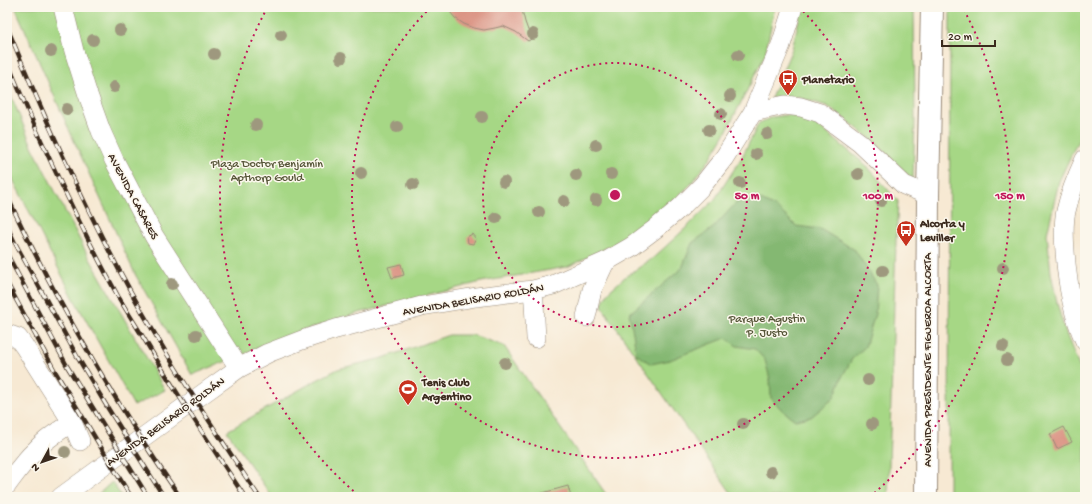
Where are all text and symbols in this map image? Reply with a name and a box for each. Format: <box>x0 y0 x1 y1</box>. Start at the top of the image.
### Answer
scale bar <box>942 22 995 48</box>
text: 20 m <box>948 31 973 45</box>
bus stop icon: Planetario <box>777 68 799 96</box>
place label: Planetario <box>801 74 855 88</box>
street label: AVENIDA CASARES <box>104 152 161 243</box>
park label: Plaza Doctor Benjamín Apthorp Gould <box>210 158 323 186</box>
centre of rings <box>608 188 622 202</box>
text: 50 m <box>735 190 760 204</box>
text: 100 m <box>862 190 893 204</box>
text: 150 m <box>994 190 1025 204</box>
place label: Alcorta y Leviller <box>919 218 965 246</box>
bus stop icon: Alcorta y Leviller <box>895 219 917 247</box>
street label: AVENIDA PRESIDENTE FIGUEROA ALCORTA <box>922 252 936 467</box>
street label: AVENIDA BELISARIO ROLDÁN <box>402 282 545 320</box>
park label: Parque Agustin P. Justo <box>728 313 806 341</box>
street label: AVENIDA BELISARIO ROLDÁN <box>104 375 228 470</box>
place label: Tenis Club Argentino <box>421 377 472 405</box>
sports icon: Tenis Club Argentino <box>397 378 419 406</box>
north arrow <box>22 442 62 482</box>
text: N <box>29 461 43 474</box>

